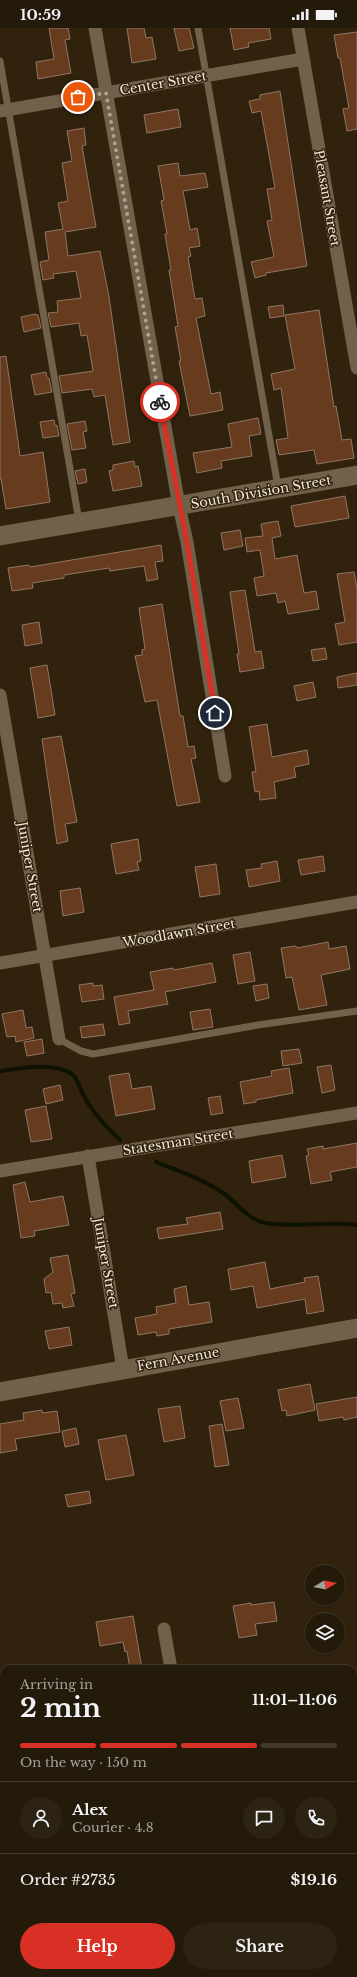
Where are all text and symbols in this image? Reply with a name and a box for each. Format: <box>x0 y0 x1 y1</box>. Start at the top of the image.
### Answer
text: 10:59 <box>20 5 61 24</box>
street label: Center Street <box>118 67 208 99</box>
pin <box>61 80 95 114</box>
icon: bag <box>67 86 89 108</box>
street label: Pleasant Street <box>310 148 344 248</box>
courier <box>140 382 180 422</box>
icon: bike <box>149 391 171 413</box>
street label: South Division Street <box>190 471 332 513</box>
pin <box>198 696 232 730</box>
icon: home <box>204 702 226 724</box>
street label: Juniper Street <box>13 818 46 914</box>
street label: Woodlawn Street <box>120 915 237 951</box>
street label: Statesman Street <box>122 1125 235 1159</box>
street label: Juniper Street <box>89 1214 122 1310</box>
street label: Fern Avenue <box>135 1343 221 1375</box>
north arrow <box>305 1565 345 1605</box>
map controls <box>305 1565 345 1653</box>
button: layers <box>305 1613 345 1653</box>
text: Arriving in <box>20 1676 93 1693</box>
text: 11:01–11:06 <box>252 1690 337 1709</box>
text: 2 min <box>20 1692 101 1724</box>
text: On the way · 150 m <box>20 1754 147 1771</box>
button: person <box>20 1797 62 1839</box>
button: chat <box>243 1797 285 1839</box>
button: phone <box>295 1797 337 1839</box>
text: Alex <box>72 1800 108 1819</box>
text: Courier · 4.8 <box>72 1819 154 1836</box>
text: Order #2735 <box>20 1870 116 1889</box>
text: $19.16 <box>291 1870 337 1889</box>
button: Help <box>20 1923 175 1969</box>
button: Share <box>183 1923 337 1969</box>

